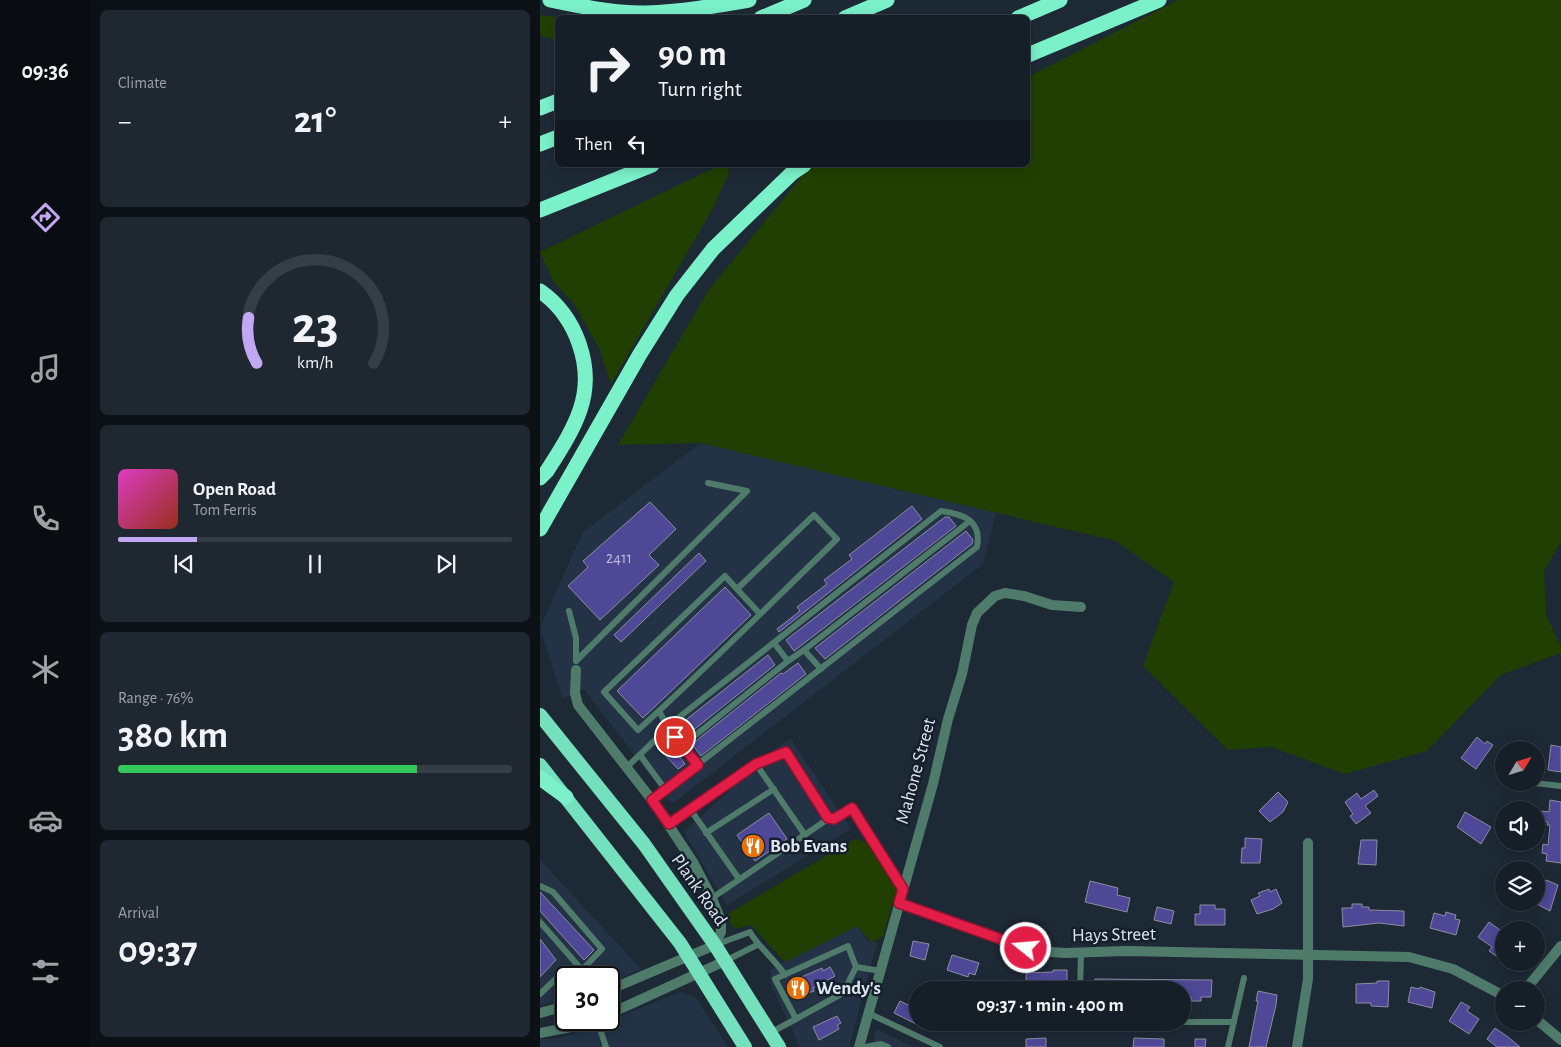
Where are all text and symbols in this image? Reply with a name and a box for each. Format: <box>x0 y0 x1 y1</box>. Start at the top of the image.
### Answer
icon: right <box>575 35 640 100</box>
text: 90 m <box>658 37 727 72</box>
text: 09:36 <box>21 60 69 82</box>
text: Climate <box>118 75 167 91</box>
text: Turn right <box>658 78 742 100</box>
text: 21° <box>294 102 336 140</box>
text: − <box>118 108 131 136</box>
text: + <box>499 108 512 136</box>
icon: left <box>623 130 651 158</box>
text: Then <box>575 135 613 154</box>
icon: directions <box>28 200 63 235</box>
text: 23 <box>292 300 338 352</box>
icon: music <box>28 351 63 386</box>
text: km/h <box>297 354 333 372</box>
text: Open Road <box>193 480 276 499</box>
icon: phone <box>28 501 63 536</box>
text: Tom Ferris <box>193 502 257 518</box>
icon: previous <box>170 550 198 578</box>
icon: pause <box>301 550 329 578</box>
icon: next <box>432 550 460 578</box>
house number: 2411 <box>606 550 632 566</box>
icon: climate <box>28 652 63 687</box>
text: Range · 76% <box>118 690 194 706</box>
pin <box>654 716 696 758</box>
street label: Mahone Street <box>893 716 939 826</box>
text: 380 km <box>118 717 228 755</box>
icon: arrive <box>661 723 689 751</box>
north arrow <box>1495 741 1545 791</box>
map controls <box>1495 741 1545 1031</box>
button: sound <box>1495 801 1545 851</box>
icon: car <box>28 803 63 838</box>
restaurant icon: Bob Evans <box>740 833 766 859</box>
place label: Bob Evans <box>770 837 847 856</box>
street label: Plank Road <box>668 851 731 929</box>
button: layers <box>1495 861 1545 911</box>
text: Arrival <box>118 905 159 921</box>
position arrow <box>999 921 1051 973</box>
button: + <box>1495 921 1545 971</box>
street label: Hays Street <box>1072 925 1156 945</box>
text: 09:37 <box>118 932 198 970</box>
icon: filters <box>28 954 63 989</box>
speed limit sign: 30 <box>555 966 620 1031</box>
restaurant icon: Wendy's <box>785 975 811 1001</box>
place label: Wendy's <box>816 979 881 998</box>
button: − <box>1495 981 1545 1031</box>
text: 09:37 · 1 min · 400 m <box>976 996 1124 1015</box>

